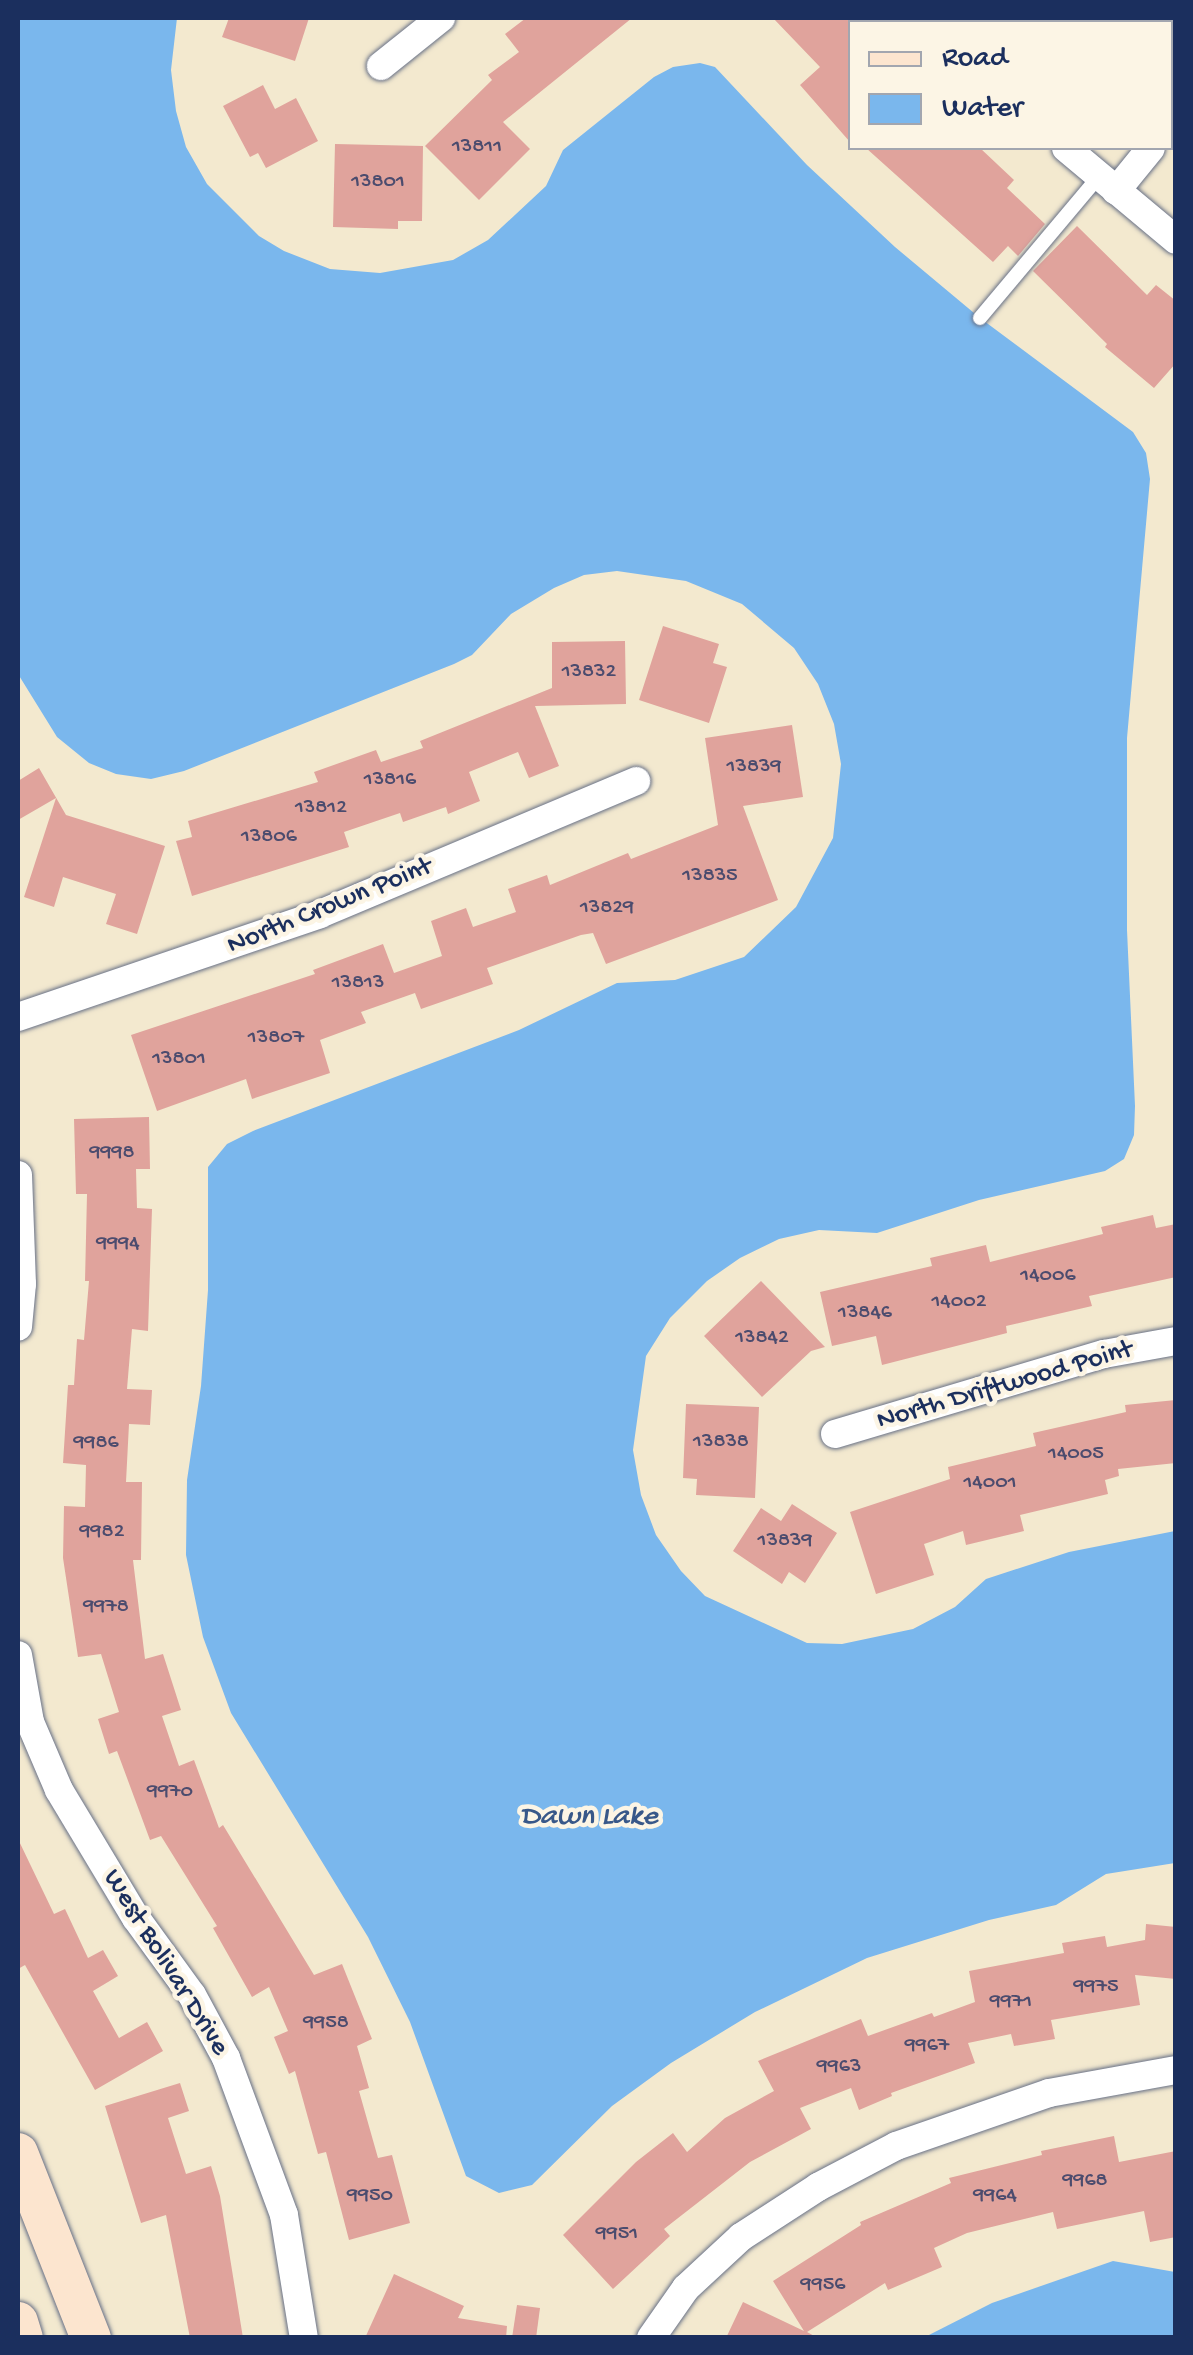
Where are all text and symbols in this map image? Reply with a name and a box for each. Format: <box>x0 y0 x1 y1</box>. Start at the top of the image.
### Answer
legend <box>848 20 1173 150</box>
text: Road <box>942 42 1008 77</box>
text: Water <box>942 92 1023 127</box>
house number: 13811 <box>452 135 502 161</box>
house number: 13801 <box>351 170 405 196</box>
house number: 13832 <box>562 660 616 686</box>
house number: 13839 <box>727 755 781 781</box>
house number: 13816 <box>364 768 416 794</box>
house number: 13812 <box>295 796 347 822</box>
house number: 13806 <box>241 825 297 851</box>
street label: North Crown Point <box>223 851 437 963</box>
house number: 13835 <box>682 864 738 890</box>
house number: 13829 <box>580 896 634 922</box>
house number: 13813 <box>332 971 384 997</box>
house number: 13807 <box>248 1026 304 1052</box>
house number: 13801 <box>152 1047 206 1073</box>
house number: 9998 <box>89 1141 135 1167</box>
house number: 9994 <box>96 1232 140 1258</box>
house number: 14006 <box>1020 1264 1076 1290</box>
house number: 14002 <box>931 1290 987 1316</box>
house number: 13846 <box>838 1301 892 1327</box>
house number: 13842 <box>735 1326 789 1352</box>
street label: North Driftwood Point <box>873 1333 1137 1439</box>
house number: 13838 <box>693 1430 749 1456</box>
house number: 9986 <box>73 1431 119 1457</box>
house number: 14005 <box>1048 1442 1104 1468</box>
house number: 14001 <box>963 1471 1017 1497</box>
house number: 9982 <box>80 1520 124 1546</box>
house number: 13839 <box>758 1529 812 1555</box>
house number: 9978 <box>83 1595 129 1621</box>
house number: 9970 <box>147 1780 193 1806</box>
water label: Dawn Lake <box>520 1800 658 1836</box>
street label: West Bolivar Drive <box>94 1864 236 2062</box>
house number: 9975 <box>1073 1975 1119 2001</box>
house number: 9971 <box>990 1990 1032 2016</box>
house number: 9958 <box>303 2011 349 2037</box>
house number: 9967 <box>905 2034 949 2060</box>
house number: 9963 <box>817 2055 861 2081</box>
house number: 9968 <box>1062 2169 1108 2195</box>
house number: 9950 <box>347 2184 393 2210</box>
house number: 9964 <box>973 2184 1017 2210</box>
house number: 9951 <box>596 2222 638 2248</box>
house number: 9956 <box>801 2273 845 2299</box>

